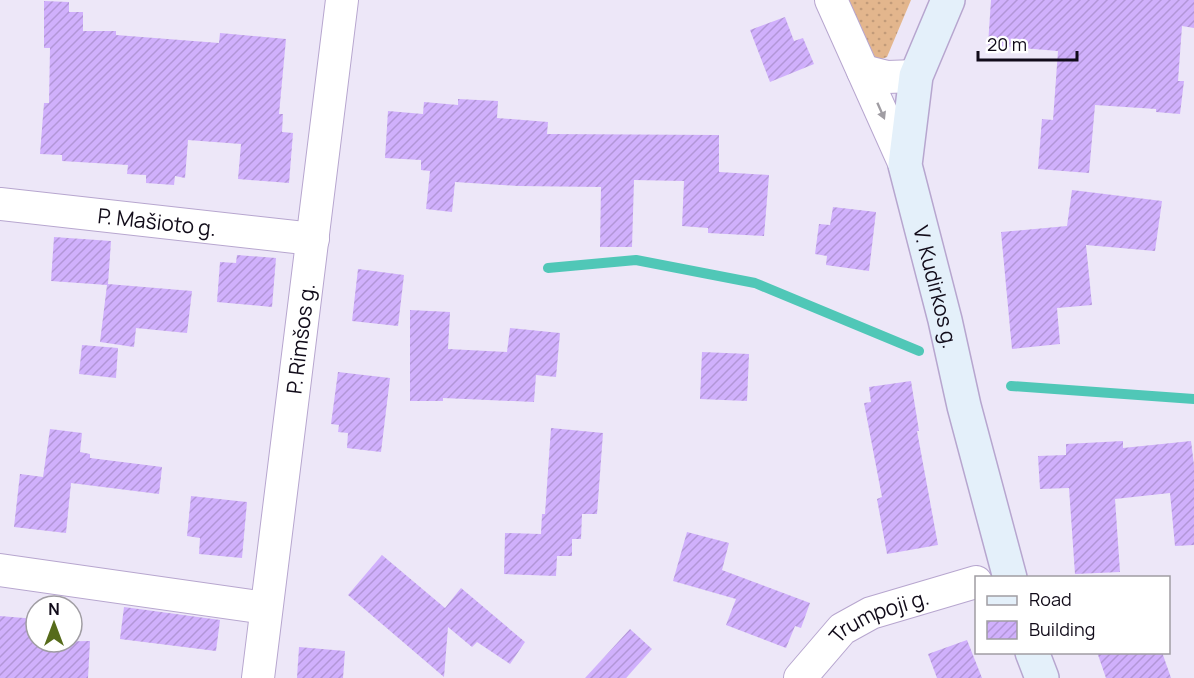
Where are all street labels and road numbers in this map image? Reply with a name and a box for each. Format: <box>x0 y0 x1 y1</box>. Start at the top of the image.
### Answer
street label: P. Mašioto g. <box>96 201 218 242</box>
street label: V. Kudirkos g. <box>907 223 965 351</box>
street label: P. Rimšos g. <box>279 282 321 395</box>
street label: Trumpoji g. <box>822 583 932 649</box>

